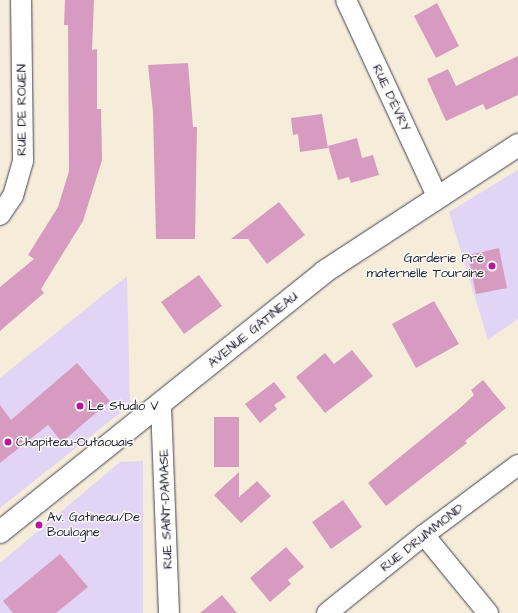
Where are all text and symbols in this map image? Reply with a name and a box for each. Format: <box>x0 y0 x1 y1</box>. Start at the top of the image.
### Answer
street label: RUE D'ÉVRY <box>369 62 413 134</box>
street label: RUE DE ROUEN <box>14 64 30 156</box>
place label: Garderie Pré maternelle Touraine <box>367 251 484 282</box>
marker: Garderie Pré maternelle Touraine <box>487 261 497 271</box>
street label: AVENUE GATINEAU <box>205 289 301 371</box>
place label: Le Studio V <box>88 398 159 414</box>
marker: Le Studio V <box>75 401 85 411</box>
place label: Chapiteau-Outaouais <box>16 434 133 450</box>
marker: Chapiteau-Outaouais <box>3 437 13 447</box>
street label: RUE SAINT-DAMASE <box>156 449 176 569</box>
street label: RUE DRUMMOND <box>377 501 467 575</box>
place label: Av. Gatineau/De Boulogne <box>47 510 140 541</box>
marker: Av. Gatineau/De Boulogne <box>34 520 44 530</box>

